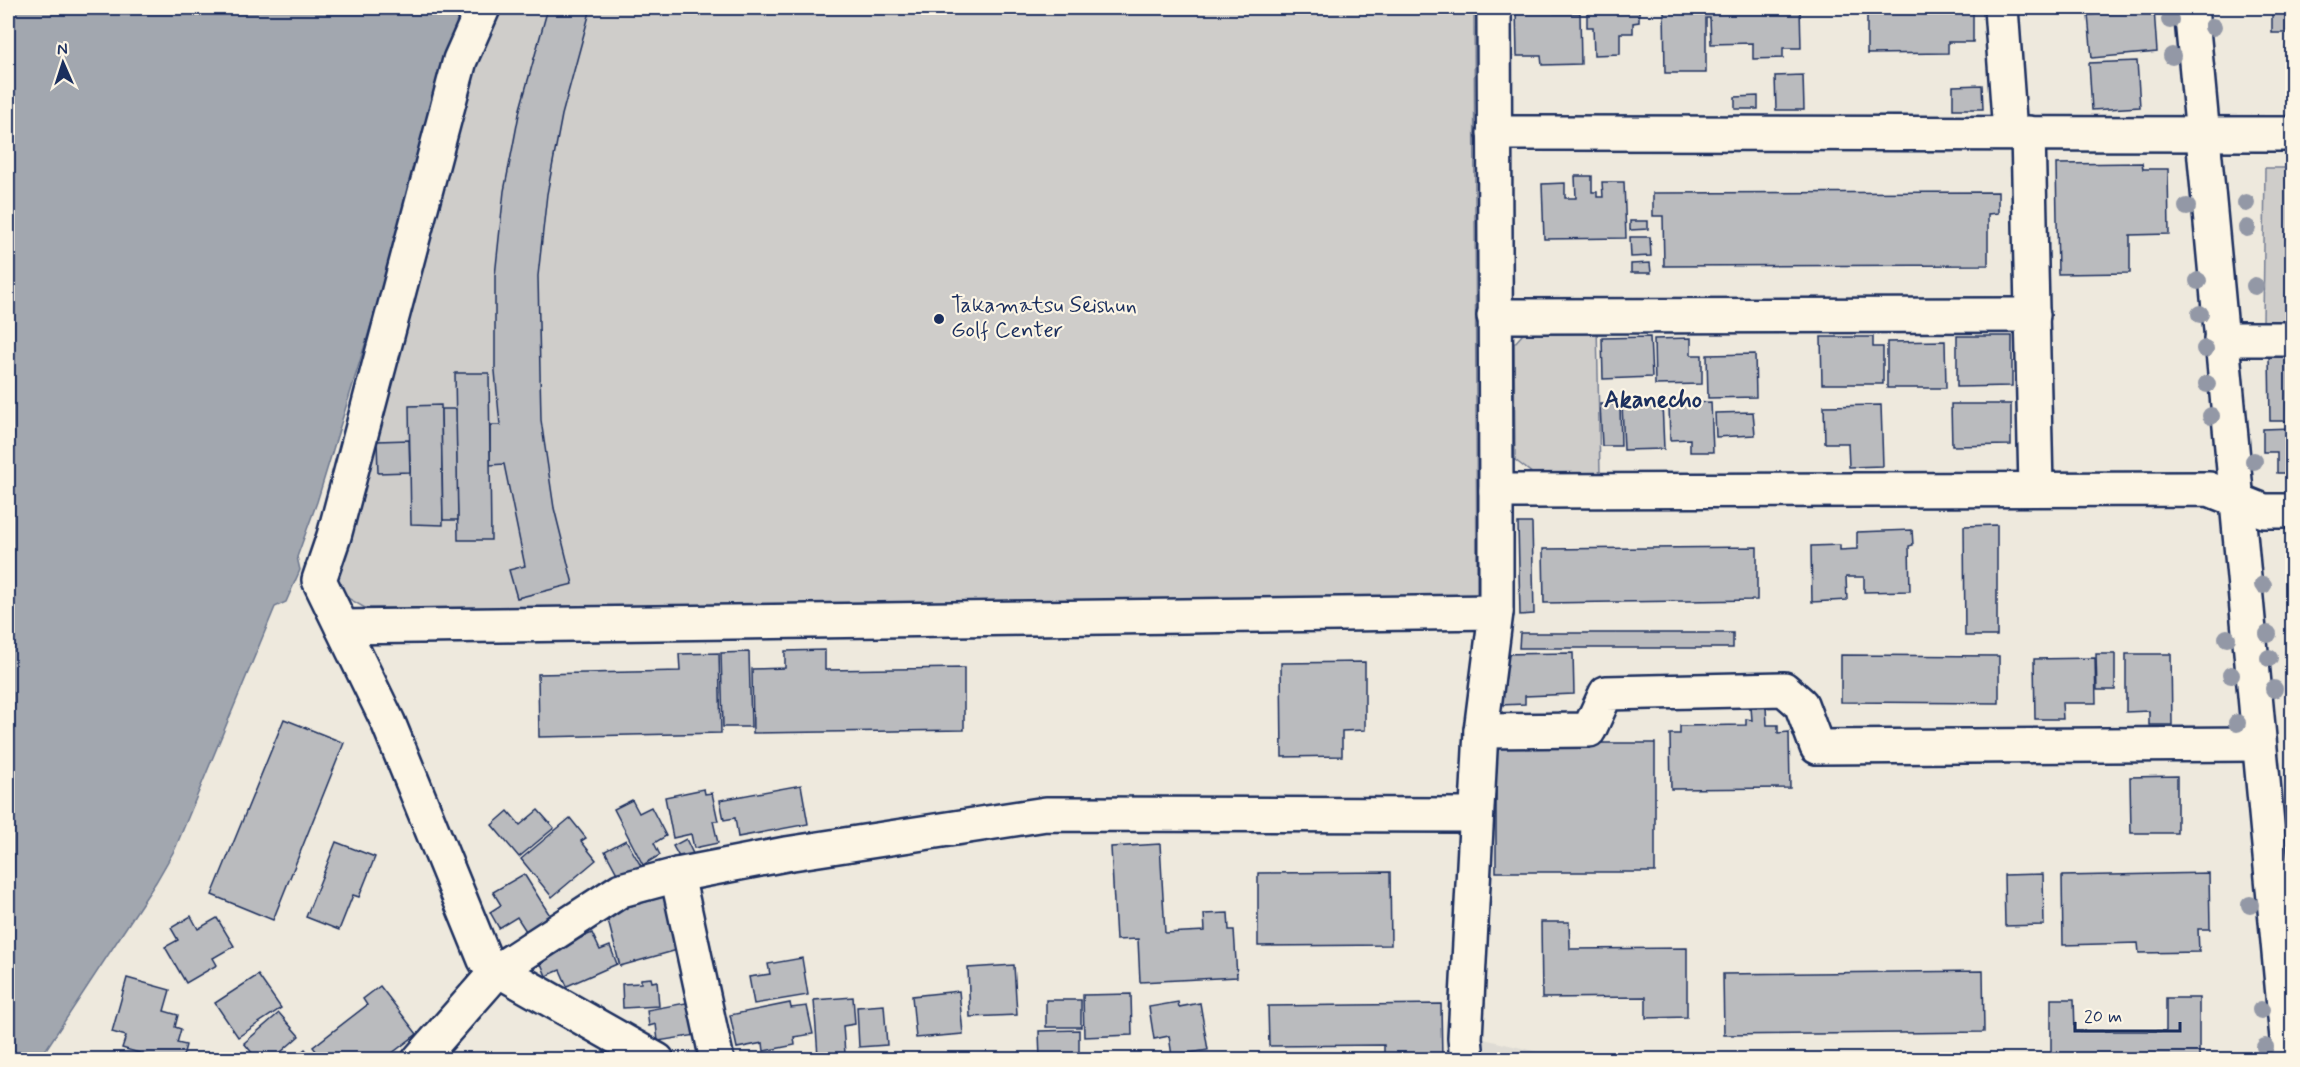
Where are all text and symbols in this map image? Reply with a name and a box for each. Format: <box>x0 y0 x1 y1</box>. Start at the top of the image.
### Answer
north arrow <box>33 33 93 93</box>
text: N <box>56 39 68 60</box>
place label: Takamatsu Seishun Golf Center <box>951 292 1137 345</box>
marker: Takamatsu Seishun Golf Center <box>932 312 946 326</box>
district label: Akanecho <box>1604 385 1702 416</box>
scale bar <box>2075 995 2180 1033</box>
text: 20 m <box>2084 1005 2122 1029</box>

